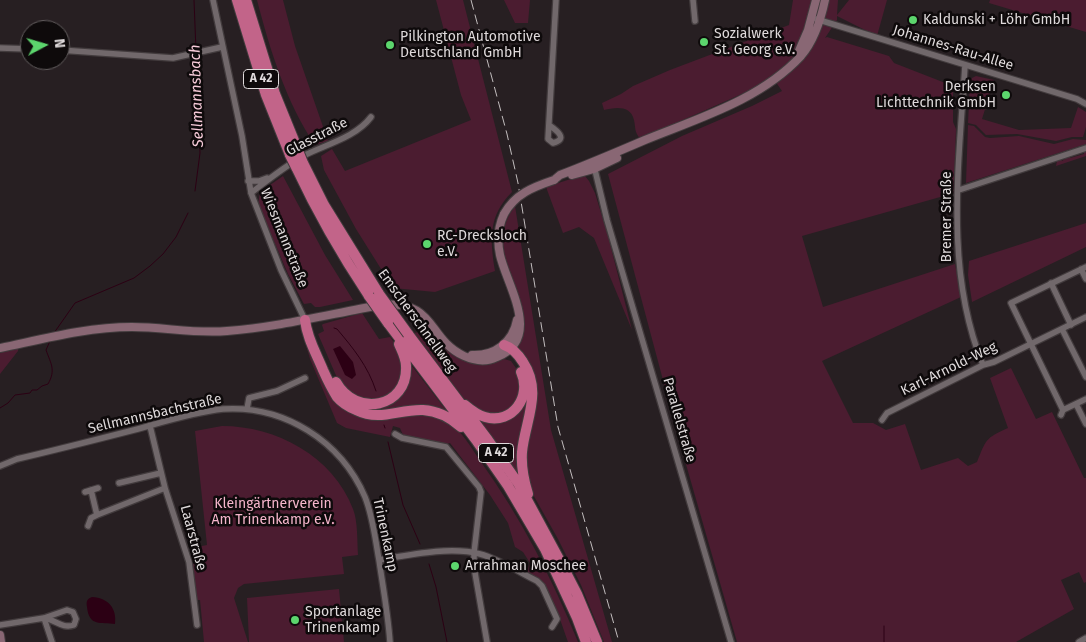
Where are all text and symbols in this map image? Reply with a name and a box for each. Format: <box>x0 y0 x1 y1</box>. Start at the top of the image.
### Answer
place label: Kaldunski + Löhr GmbH <box>923 12 1070 28</box>
marker: Kaldunski + Löhr GmbH <box>907 14 919 26</box>
north arrow <box>20 20 70 70</box>
street label: Johannes-Rau-Allee <box>891 22 1015 74</box>
place label: Sozialwerk St. Georg e.V. <box>714 26 795 58</box>
place label: Pilkington Automotive Deutschland GmbH <box>400 29 541 62</box>
marker: Sozialwerk St. Georg e.V. <box>698 36 710 48</box>
text: N <box>50 38 68 49</box>
marker: Pilkington Automotive Deutschland GmbH <box>384 39 396 51</box>
water label: Sellmannsbach <box>186 44 208 148</box>
road number: A 42 <box>244 70 278 88</box>
place label: Derksen Lichttechnik GmbH <box>876 79 996 111</box>
marker: Derksen Lichttechnik GmbH <box>1000 89 1012 101</box>
street label: Glasstraße <box>283 114 351 160</box>
street label: Bremer Straße <box>939 171 955 263</box>
street label: Wiesmannstraße <box>256 186 312 290</box>
place label: RC-Drecksloch e.V. <box>437 228 527 260</box>
marker: RC-Drecksloch e.V. <box>421 238 433 250</box>
street label: Emscherschnellweg <box>374 266 460 376</box>
street label: Karl-Arnold-Weg <box>898 338 1000 400</box>
street label: Parallelstraße <box>659 376 699 464</box>
street label: Sellmannsbachstraße <box>86 390 224 438</box>
road number: A 42 <box>478 443 514 462</box>
park label: Kleingärtnerverein Am Trinenkamp e.V. <box>211 496 335 528</box>
street label: Trinenkamp <box>369 497 401 573</box>
street label: Laarstraße <box>176 503 210 573</box>
place label: Arrahman Moschee <box>465 558 586 574</box>
marker: Arrahman Moschee <box>449 560 461 572</box>
place label: Sportanlage Trinenkamp <box>305 604 381 636</box>
marker: Sportanlage Trinenkamp <box>289 614 301 626</box>

